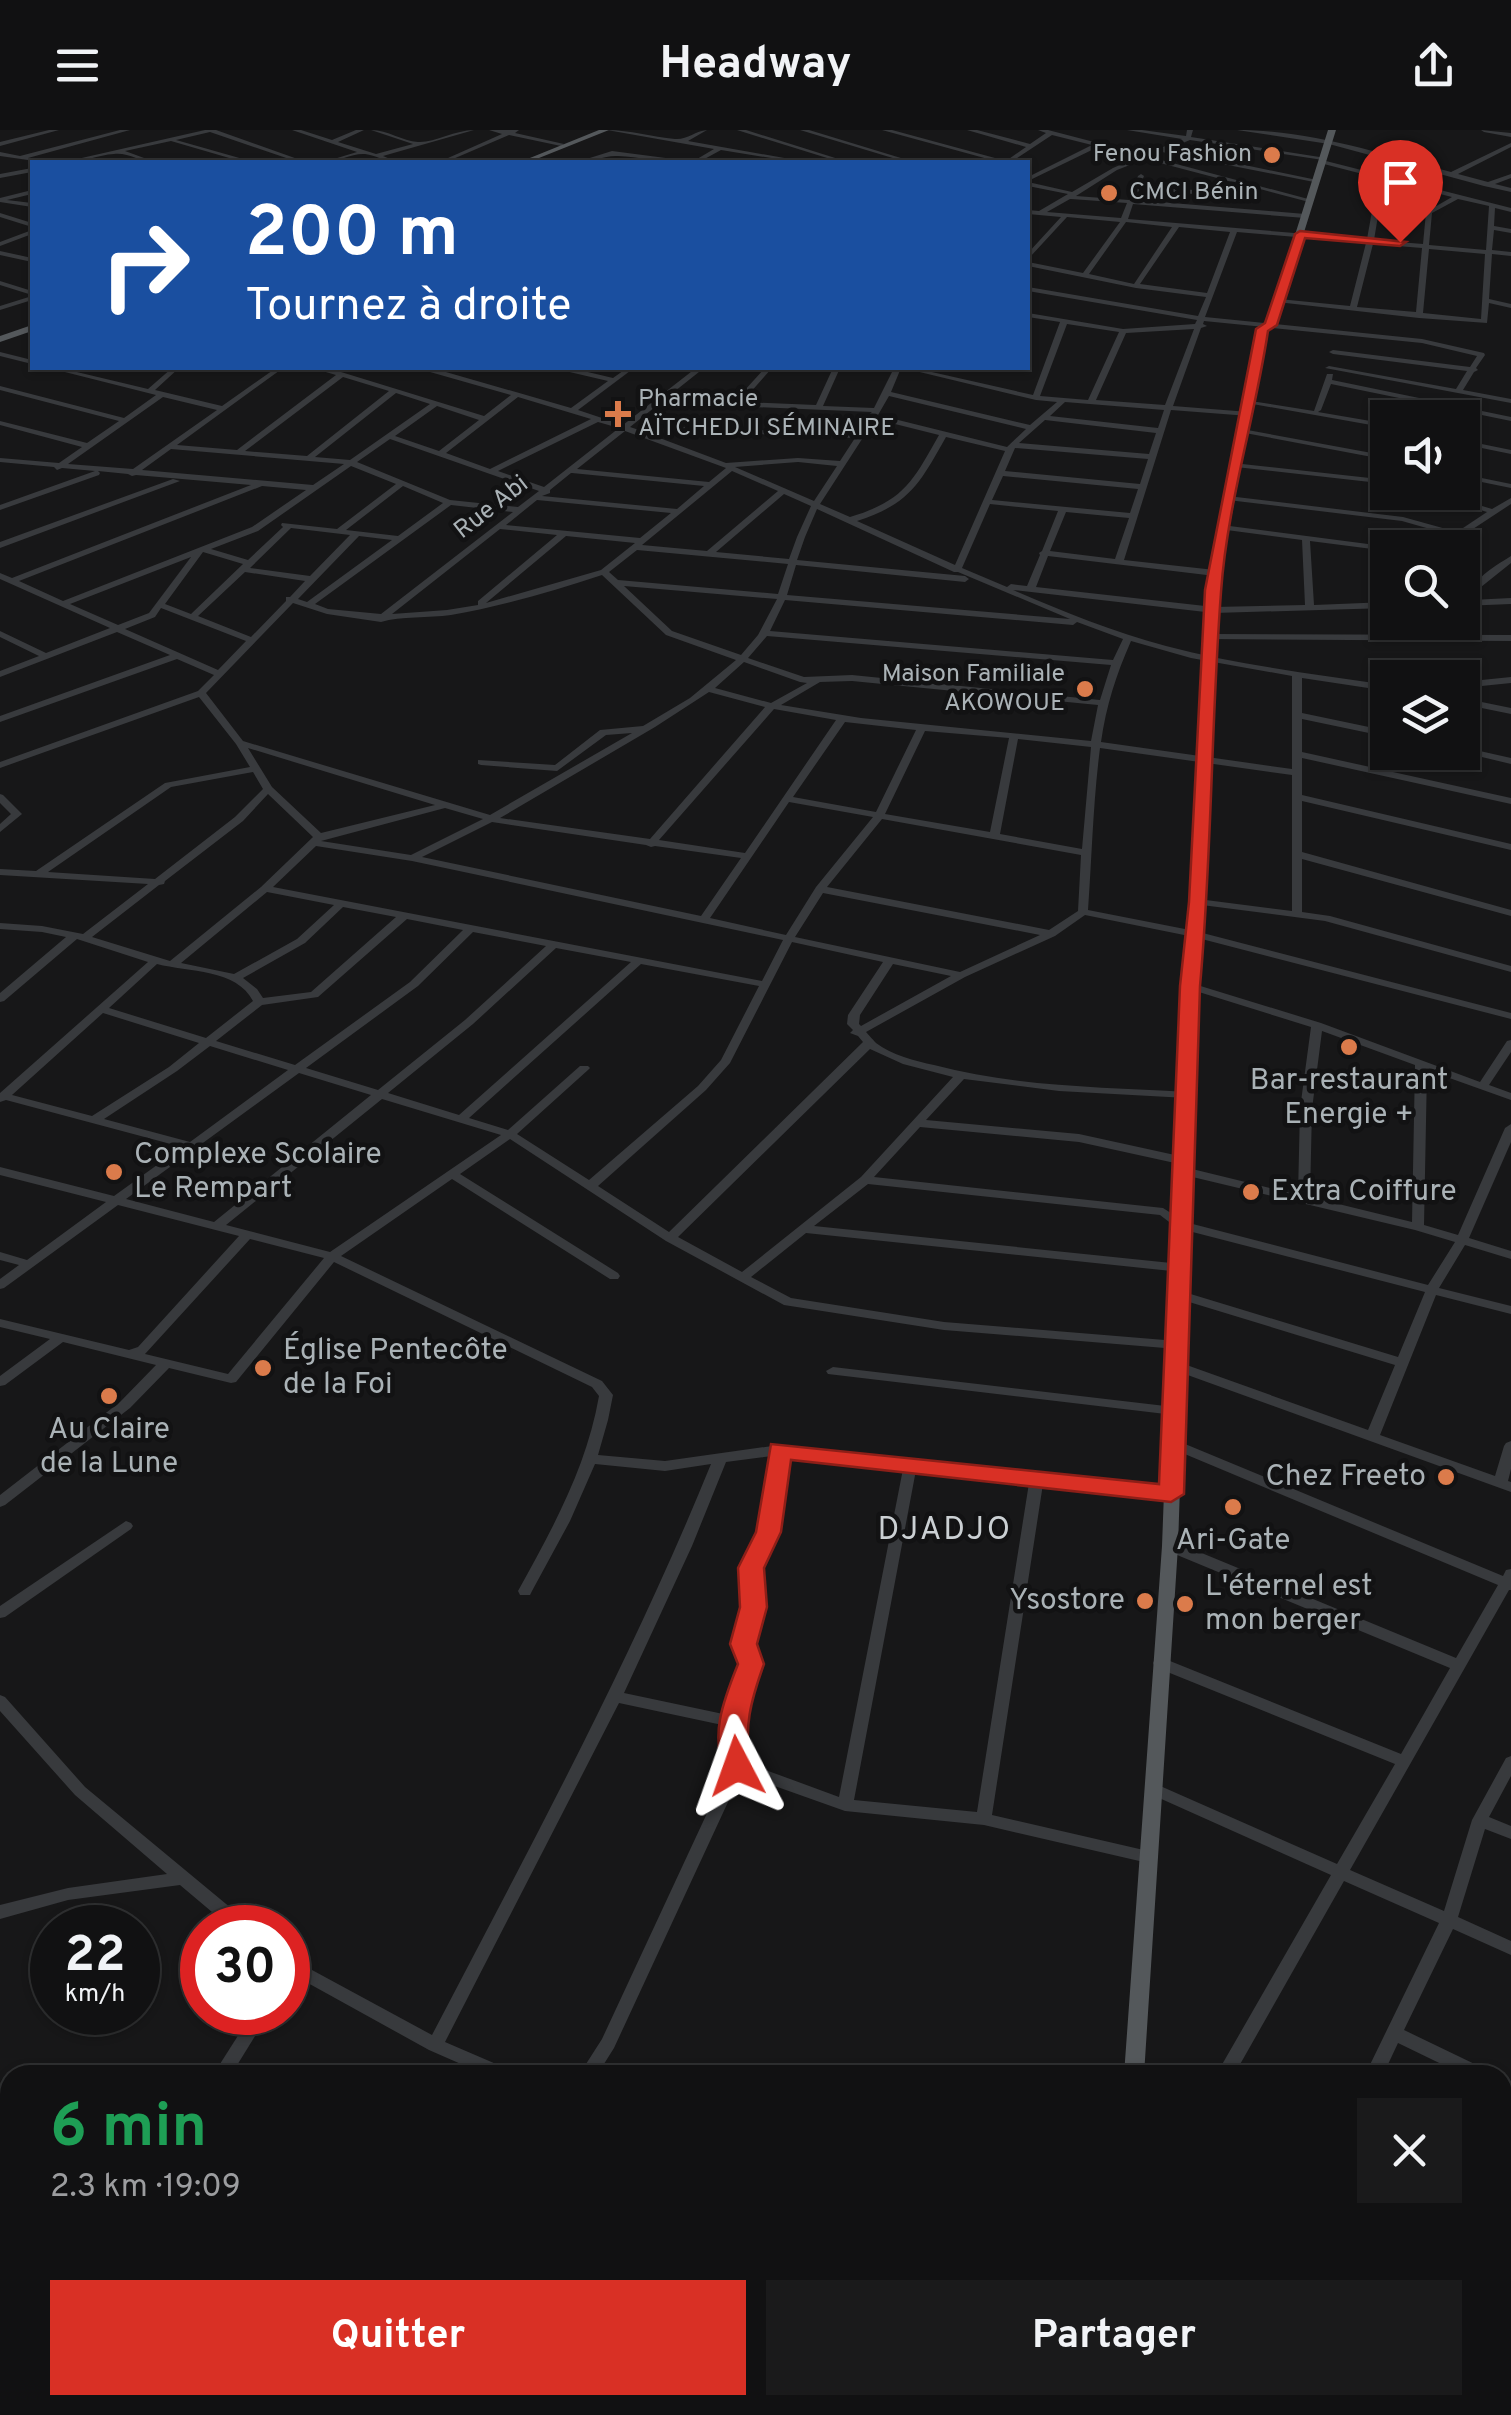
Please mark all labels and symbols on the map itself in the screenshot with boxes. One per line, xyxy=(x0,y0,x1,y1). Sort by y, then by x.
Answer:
place label: Fenou Fashion xyxy=(1093,139,1252,171)
pin xyxy=(1358,140,1443,243)
marker: Fenou Fashion xyxy=(1261,144,1283,166)
place label: CMCI Bénin xyxy=(1129,177,1259,209)
marker: CMCI Bénin xyxy=(1098,182,1120,204)
place label: Pharmacie AÏTCHEDJI SÉMINAIRE xyxy=(638,384,895,445)
marker: Pharmacie AÏTCHEDJI SÉMINAIRE xyxy=(607,403,629,425)
street label: Rue Abi xyxy=(448,469,536,547)
place label: Maison Familiale AKOWOUE xyxy=(882,659,1065,720)
marker: Maison Familiale AKOWOUE xyxy=(1074,678,1096,700)
marker: Bar-restaurant Energie + xyxy=(1338,1036,1360,1058)
place label: Bar-restaurant Energie + xyxy=(1250,1063,1448,1134)
place label: Complexe Scolaire Le Rempart xyxy=(134,1137,382,1208)
marker: Complexe Scolaire Le Rempart xyxy=(103,1161,125,1183)
place label: Extra Coiffure xyxy=(1271,1174,1457,1211)
marker: Extra Coiffure xyxy=(1240,1181,1262,1203)
place label: Église Pentecôte de la Foi xyxy=(283,1331,508,1404)
marker: Église Pentecôte de la Foi xyxy=(252,1357,274,1379)
marker: Au Claire de la Lune xyxy=(98,1385,120,1407)
place label: Au Claire de la Lune xyxy=(40,1412,178,1483)
place label: Chez Freeto xyxy=(1265,1459,1426,1496)
marker: Chez Freeto xyxy=(1435,1466,1457,1488)
marker: Ari-Gate xyxy=(1222,1496,1244,1518)
district label: DJADJO xyxy=(877,1511,1013,1551)
place label: Ari-Gate xyxy=(1176,1523,1290,1560)
place label: L'éternel est mon berger xyxy=(1205,1569,1373,1640)
place label: Ysostore xyxy=(1009,1583,1125,1620)
marker: Ysostore xyxy=(1134,1590,1156,1612)
marker: L'éternel est mon berger xyxy=(1174,1593,1196,1615)
position arrow xyxy=(685,1714,789,1818)
speed limit sign: 30 xyxy=(180,1905,310,2035)

